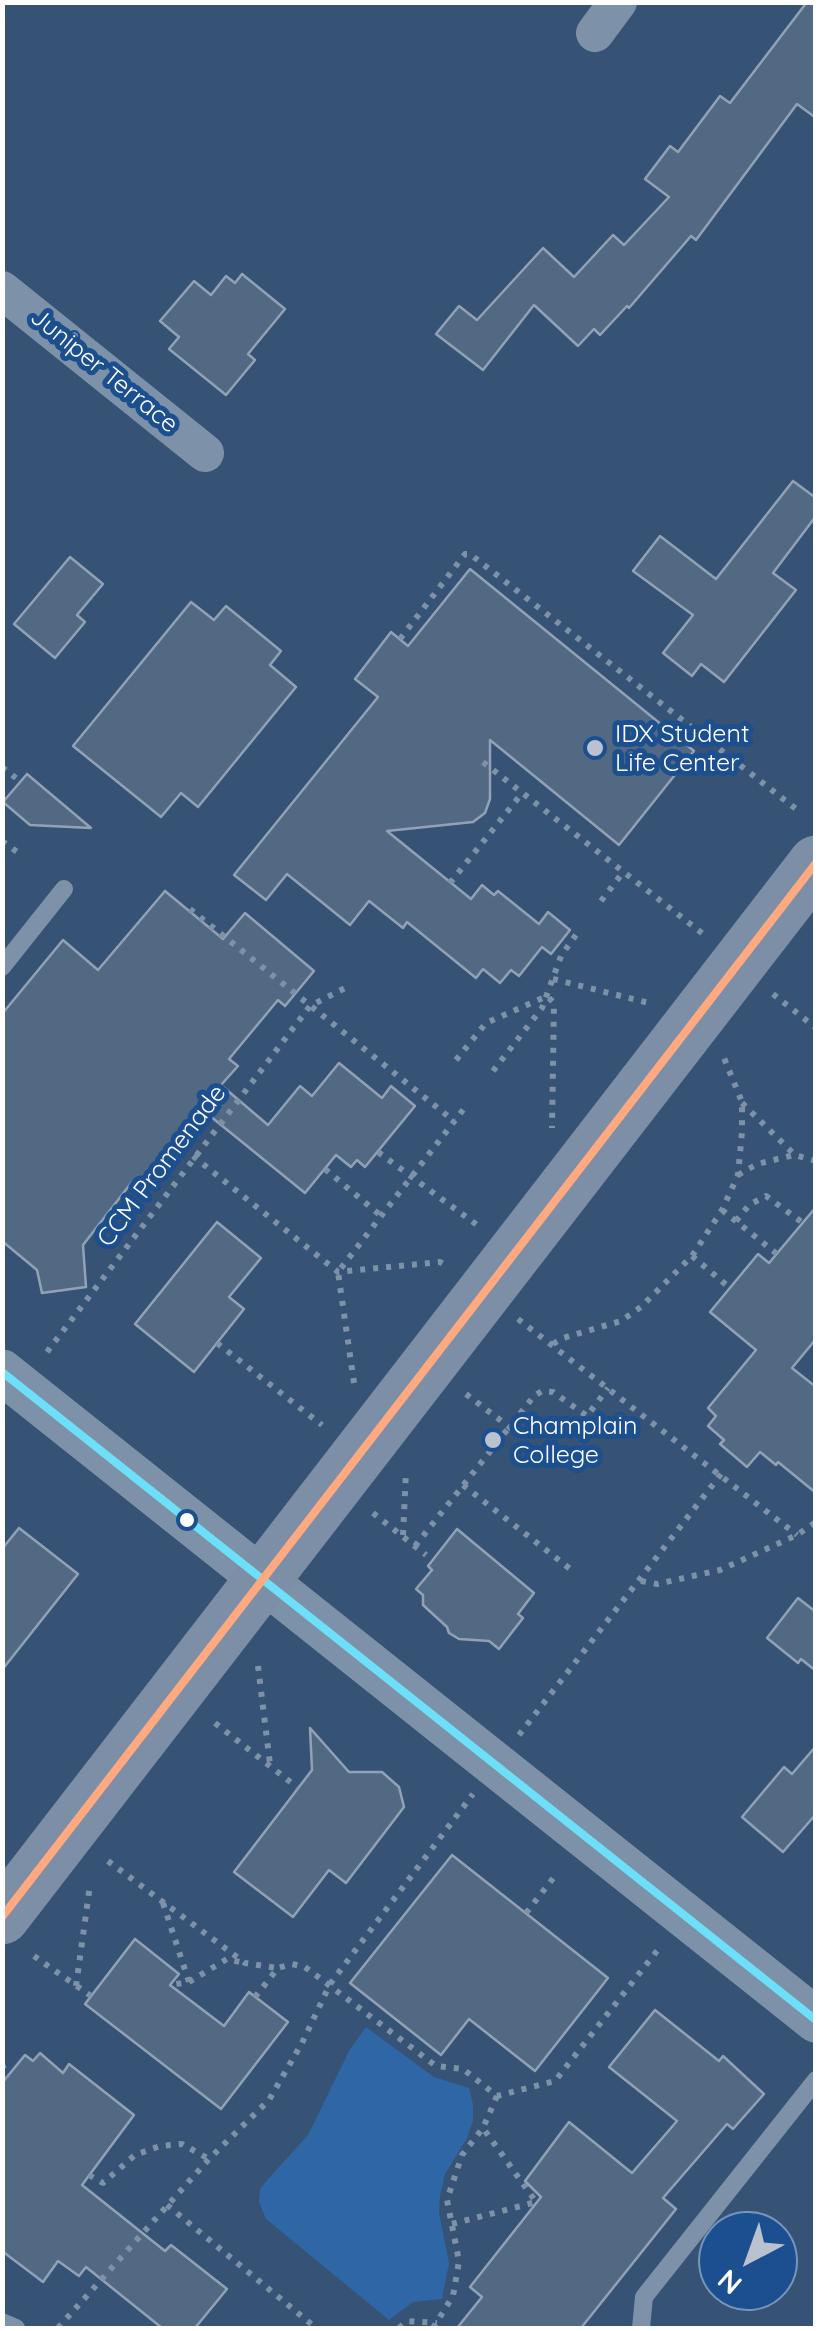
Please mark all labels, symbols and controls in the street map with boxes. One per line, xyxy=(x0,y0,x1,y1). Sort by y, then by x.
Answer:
street label: Juniper Terrace xyxy=(24,302,184,440)
place label: IDX Student Life Center xyxy=(615,719,749,778)
marker: IDX Student Life Center xyxy=(584,737,606,759)
street label: CCM Promenade xyxy=(91,1079,233,1253)
place label: Champlain College xyxy=(513,1411,637,1470)
marker: Champlain College xyxy=(482,1429,504,1451)
unlabelled marker xyxy=(177,1510,197,1530)
north arrow xyxy=(698,2211,798,2311)
text: N xyxy=(710,2263,749,2302)

